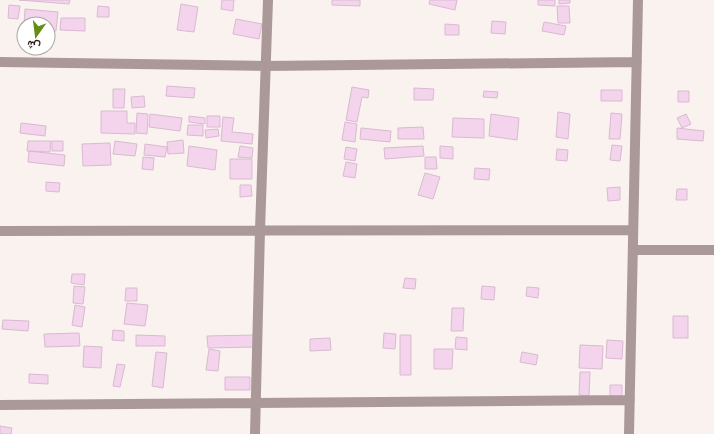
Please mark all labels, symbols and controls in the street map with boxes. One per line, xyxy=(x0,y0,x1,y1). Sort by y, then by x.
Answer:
north arrow xyxy=(16,16,56,56)
text: ش xyxy=(26,37,42,53)

